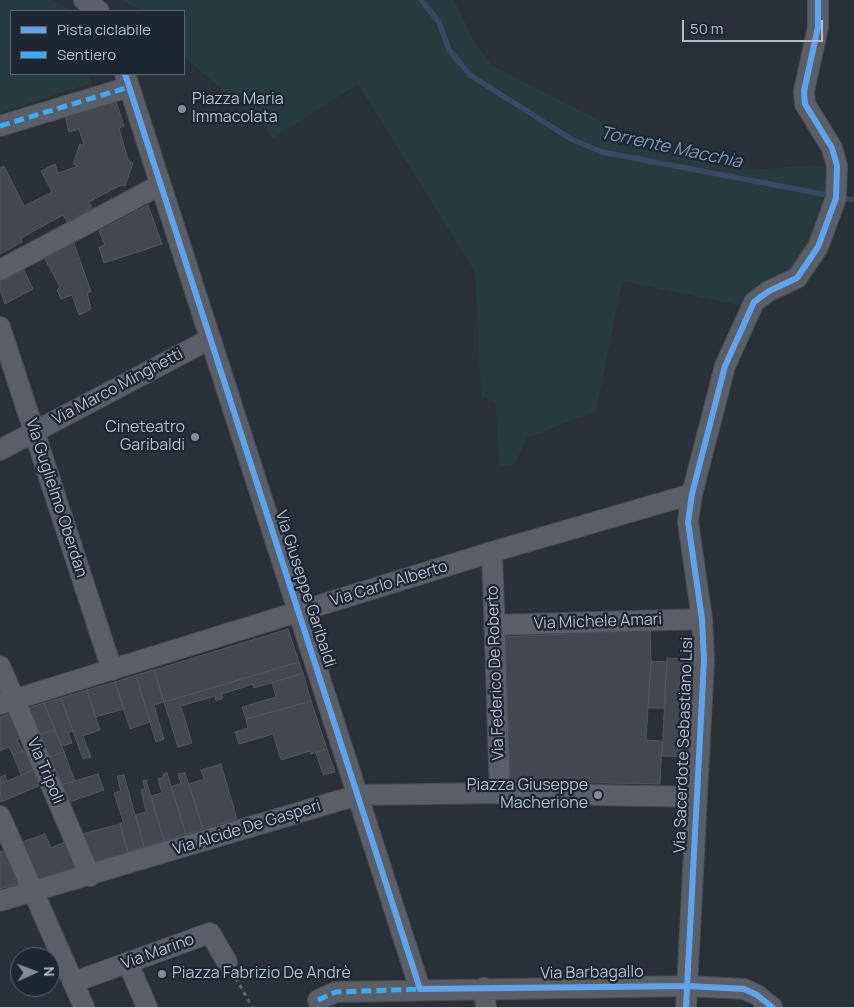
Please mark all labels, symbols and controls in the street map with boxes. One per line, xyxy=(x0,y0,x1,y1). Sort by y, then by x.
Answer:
legend xyxy=(10,10,185,75)
scale bar xyxy=(684,10,825,42)
text: 50 m xyxy=(690,18,724,39)
text: Pista ciclabile xyxy=(57,19,151,40)
text: Sentiero xyxy=(57,44,116,65)
place label: Piazza Maria Immacolata xyxy=(192,90,284,128)
marker: Piazza Maria Immacolata xyxy=(176,103,188,115)
water label: Torrente Macchia xyxy=(598,122,744,174)
street label: Via Marco Minghetti xyxy=(49,344,187,430)
street label: Via Guglielmo Oberdan xyxy=(21,416,91,580)
place label: Cineteatro Garibaldi xyxy=(105,418,185,456)
marker: Cineteatro Garibaldi xyxy=(189,431,201,443)
street label: Via Giuseppe Garibaldi xyxy=(271,508,339,670)
street label: Via Carlo Alberto xyxy=(328,557,450,611)
street label: Via Federico De Roberto xyxy=(483,585,509,761)
street label: Via Michele Amari xyxy=(533,610,663,634)
street label: Via Sacerdote Sebastiano Lisi xyxy=(671,637,697,853)
street label: Via Tripoli xyxy=(23,735,67,807)
place label: Piazza Giuseppe Macherione xyxy=(467,776,588,814)
marker: Piazza Giuseppe Macherione xyxy=(592,789,604,801)
street label: Via Alcide De Gasperi xyxy=(171,796,323,860)
street label: Via Marino xyxy=(119,930,197,974)
north arrow xyxy=(10,947,60,997)
street label: Via Barbagallo xyxy=(540,963,644,983)
place label: Piazza Fabrizio De Andrè xyxy=(172,964,351,984)
text: N xyxy=(40,966,59,977)
marker: Piazza Fabrizio De Andrè xyxy=(156,968,168,980)

